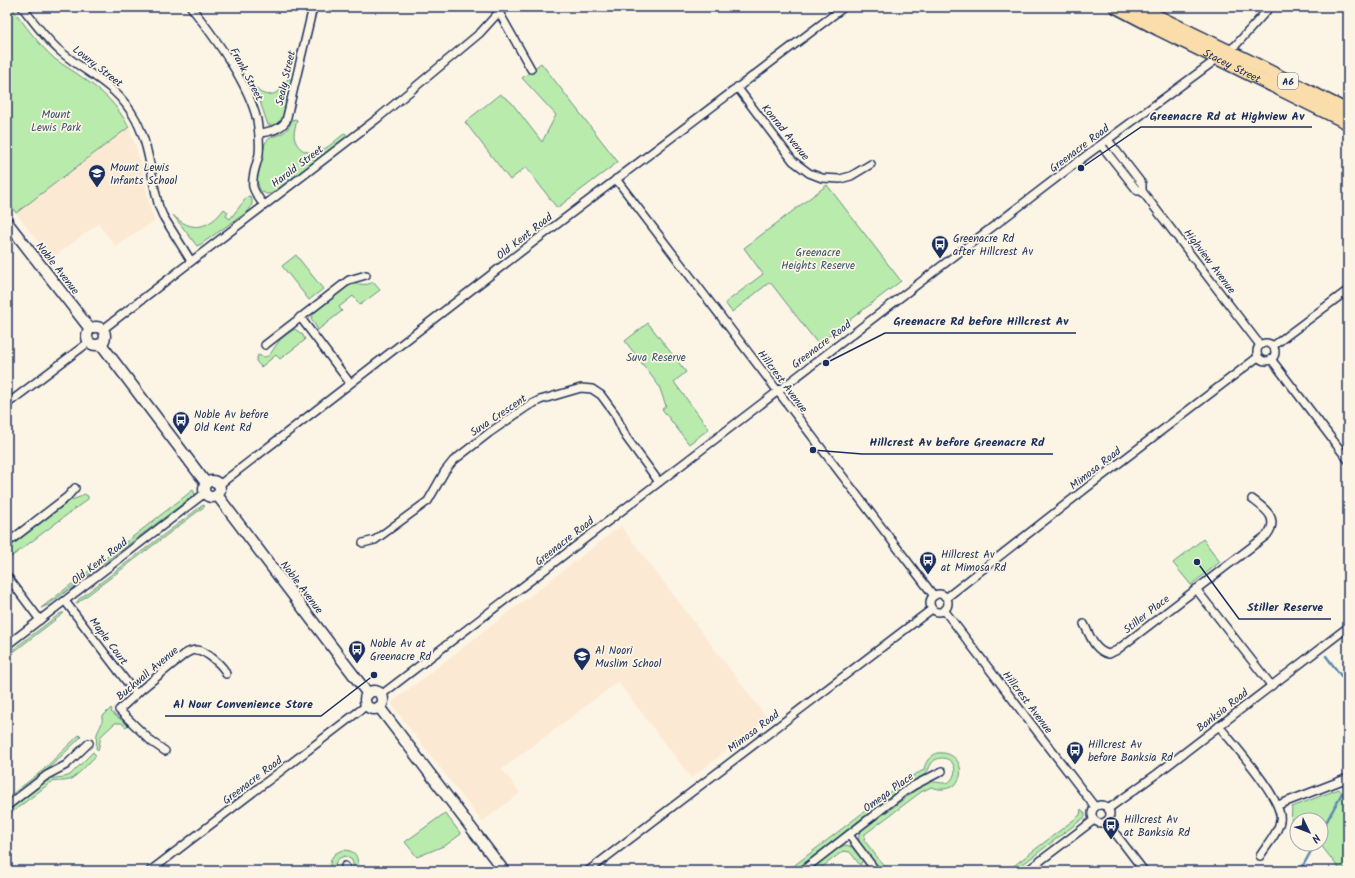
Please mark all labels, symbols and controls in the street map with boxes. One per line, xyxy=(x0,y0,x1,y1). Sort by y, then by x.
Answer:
street label: Lowry Street xyxy=(68,41,127,93)
street label: Frank Street xyxy=(225,45,268,105)
street label: Stacey Street xyxy=(1200,45,1264,89)
street label: Sealy Street xyxy=(271,48,301,108)
road number: A6 xyxy=(1278,73,1298,89)
street label: Konrad Avenue xyxy=(757,100,814,165)
callout: Greenacre Rd at Highview Av xyxy=(1141,103,1312,127)
park label: Mount Lewis Park xyxy=(31,106,82,137)
text: Greenacre Rd at Highview Av xyxy=(1150,107,1305,126)
street label: Greenacre Road xyxy=(1046,120,1114,177)
street label: Harold Street xyxy=(268,141,328,193)
place label: Mount Lewis Infants School xyxy=(110,159,177,190)
school or university icon: Mount Lewis Infants School xyxy=(87,163,107,188)
street label: Old Kent Road xyxy=(493,209,557,265)
street label: Highview Avenue xyxy=(1179,225,1240,298)
place label: Greenacre Rd after Hillcrest Av xyxy=(953,230,1033,261)
bus stop icon: Greenacre Rd after Hillcrest Av xyxy=(930,234,950,259)
street label: Noble Avenue xyxy=(31,238,84,299)
park label: Greenacre Heights Reserve xyxy=(781,244,855,275)
callout: Greenacre Rd before Hillcrest Av xyxy=(885,309,1076,333)
text: Greenacre Rd before Hillcrest Av xyxy=(894,312,1069,331)
street label: Greenacre Road xyxy=(788,316,856,373)
street label: Hillcrest Avenue xyxy=(753,346,812,417)
park label: Suva Reserve xyxy=(626,349,686,367)
street label: Suva Crescent xyxy=(467,390,531,442)
place label: Noble Av before Old Kent Rd xyxy=(194,406,268,437)
bus stop icon: Noble Av before Old Kent Rd xyxy=(171,410,191,435)
callout: Hillcrest Av before Greenacre Rd xyxy=(862,430,1053,454)
text: Hillcrest Av before Greenacre Rd xyxy=(870,433,1045,452)
street label: Mimosa Road xyxy=(1066,443,1126,495)
street label: Greenacre Road xyxy=(531,512,599,571)
street label: Old Kent Road xyxy=(68,534,132,590)
place label: Hillcrest Av at Mimosa Rd xyxy=(941,546,1007,577)
bus stop icon: Hillcrest Av at Mimosa Rd xyxy=(918,550,938,575)
street label: Noble Avenue xyxy=(275,557,327,618)
street label: Stiller Place xyxy=(1119,591,1174,639)
callout: Stiller Reserve xyxy=(1239,595,1331,619)
text: Stiller Reserve xyxy=(1247,598,1323,617)
street label: Maple Court xyxy=(84,614,133,670)
place label: Noble Av at Greenacre Rd xyxy=(370,635,432,666)
bus stop icon: Noble Av at Greenacre Rd xyxy=(347,639,367,664)
street label: Buckwall Avenue xyxy=(112,642,183,705)
place label: Al Noori Muslim School xyxy=(595,642,662,673)
school or university icon: Al Noori Muslim School xyxy=(572,646,592,671)
street label: Hillcrest Avenue xyxy=(998,667,1057,738)
street label: Banksia Road xyxy=(1193,684,1253,737)
callout: Al Nour Convenience Store xyxy=(165,692,321,716)
text: Al Nour Convenience Store xyxy=(173,695,313,714)
street label: Mimosa Road xyxy=(724,706,784,757)
place label: Hillcrest Av before Banksia Rd xyxy=(1088,736,1173,767)
bus stop icon: Hillcrest Av before Banksia Rd xyxy=(1065,740,1085,765)
street label: Greenacre Road xyxy=(219,752,287,809)
street label: Omega Place xyxy=(859,768,918,817)
place label: Hillcrest Av at Banksia Rd xyxy=(1124,811,1190,842)
north arrow xyxy=(1289,812,1329,852)
bus stop icon: Hillcrest Av at Banksia Rd xyxy=(1101,815,1121,840)
text: N xyxy=(1307,829,1325,847)

